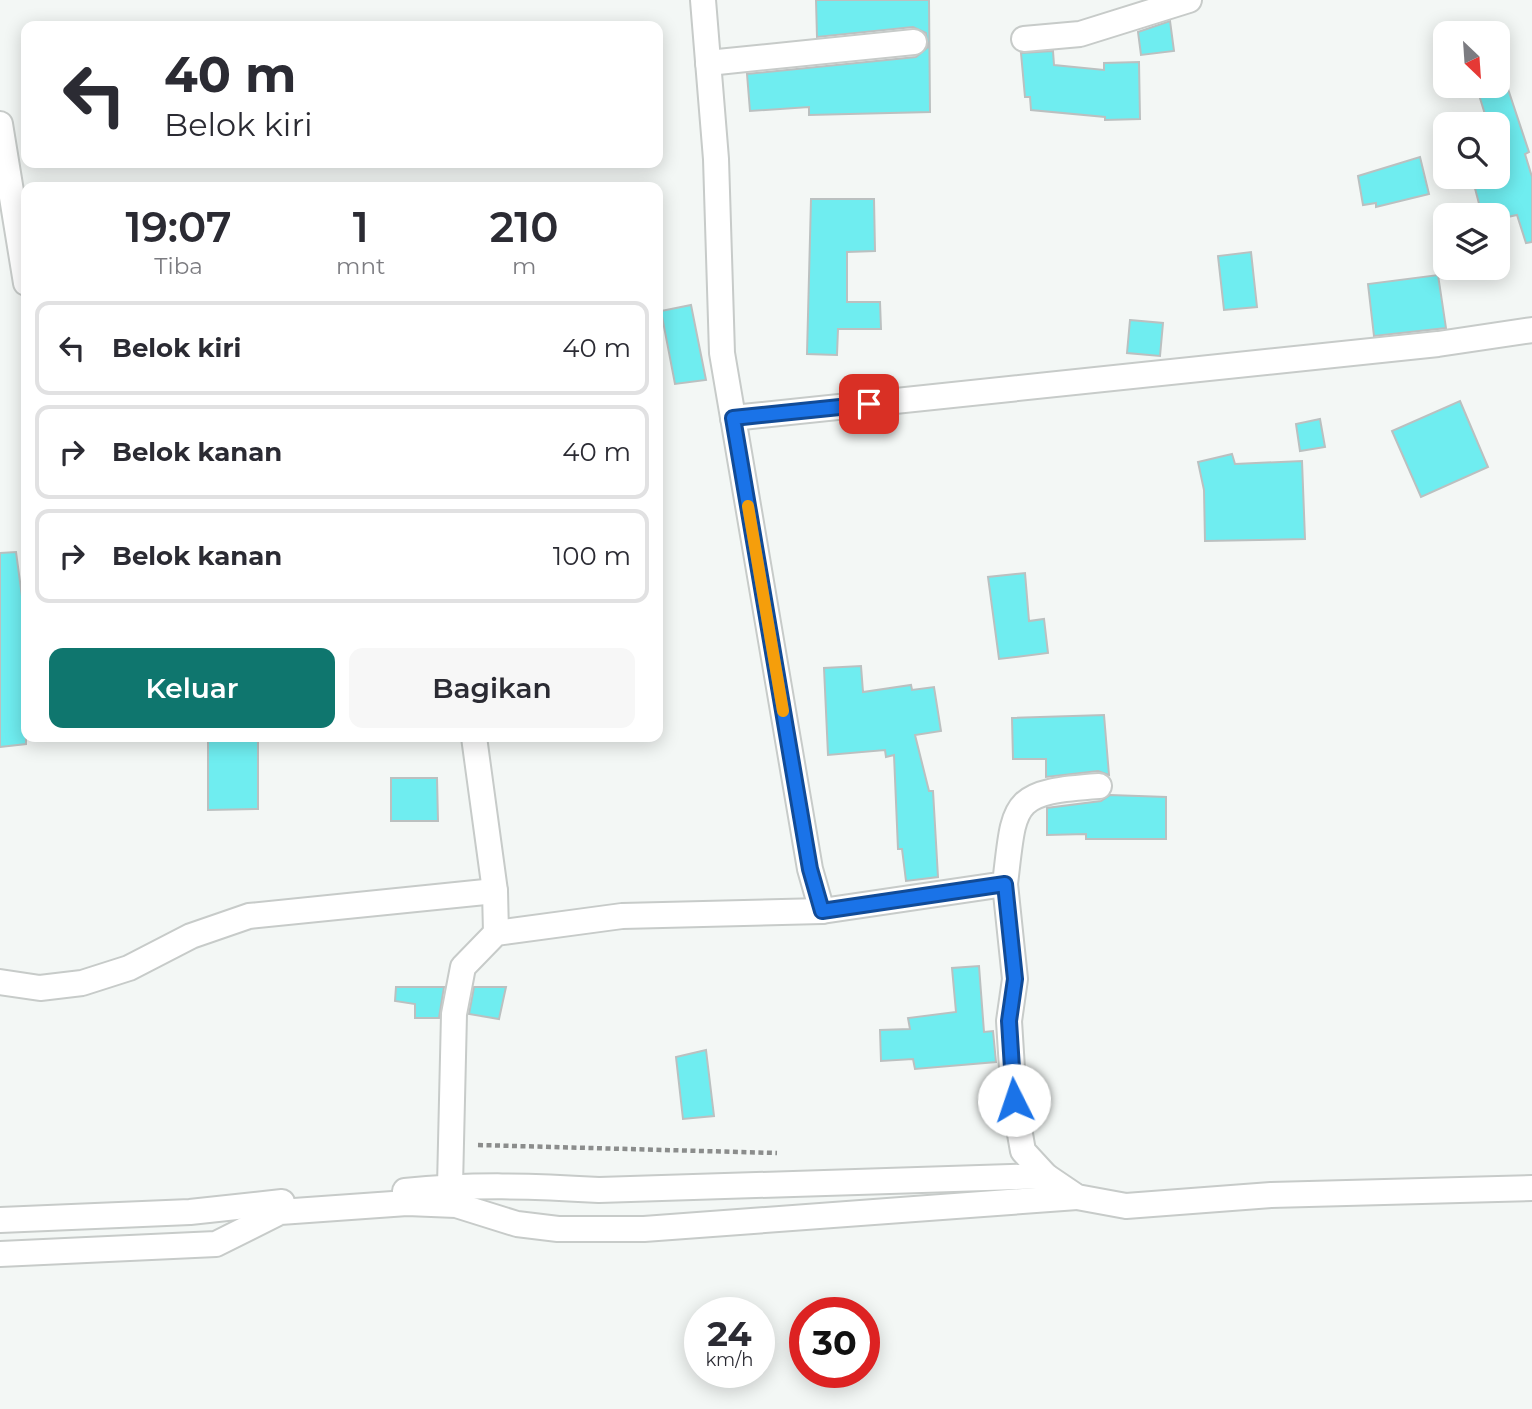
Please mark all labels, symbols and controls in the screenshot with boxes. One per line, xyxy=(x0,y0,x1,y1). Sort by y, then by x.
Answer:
north arrow xyxy=(1433,21,1510,98)
map controls xyxy=(1433,21,1510,280)
text: 40 m xyxy=(164,45,296,104)
icon: left xyxy=(49,49,140,140)
text: Belok kiri xyxy=(164,105,313,144)
button: search xyxy=(1433,112,1510,189)
text: 19:07 xyxy=(125,201,232,253)
text: 1 xyxy=(353,201,369,253)
text: 210 xyxy=(490,201,559,253)
button: layers xyxy=(1433,203,1510,280)
text: Tiba xyxy=(154,252,203,280)
text: mnt xyxy=(336,252,385,280)
text: m xyxy=(512,252,536,280)
icon: left xyxy=(53,329,91,367)
text: Belok kiri xyxy=(112,332,241,364)
text: 40 m xyxy=(562,332,631,364)
pin xyxy=(839,374,899,434)
icon: arrive xyxy=(850,385,888,423)
icon: right xyxy=(53,433,91,471)
text: Belok kanan xyxy=(112,436,282,468)
text: 40 m xyxy=(562,436,631,468)
icon: right xyxy=(53,537,91,575)
text: Belok kanan xyxy=(112,540,282,572)
text: 100 m xyxy=(553,540,631,572)
button: Keluar xyxy=(49,648,335,728)
button: Bagikan xyxy=(349,648,635,728)
position arrow xyxy=(977,1063,1051,1137)
speed limit sign: 30 xyxy=(789,1297,880,1388)
text: 24 xyxy=(707,1312,752,1355)
text: km/h xyxy=(705,1349,754,1371)

